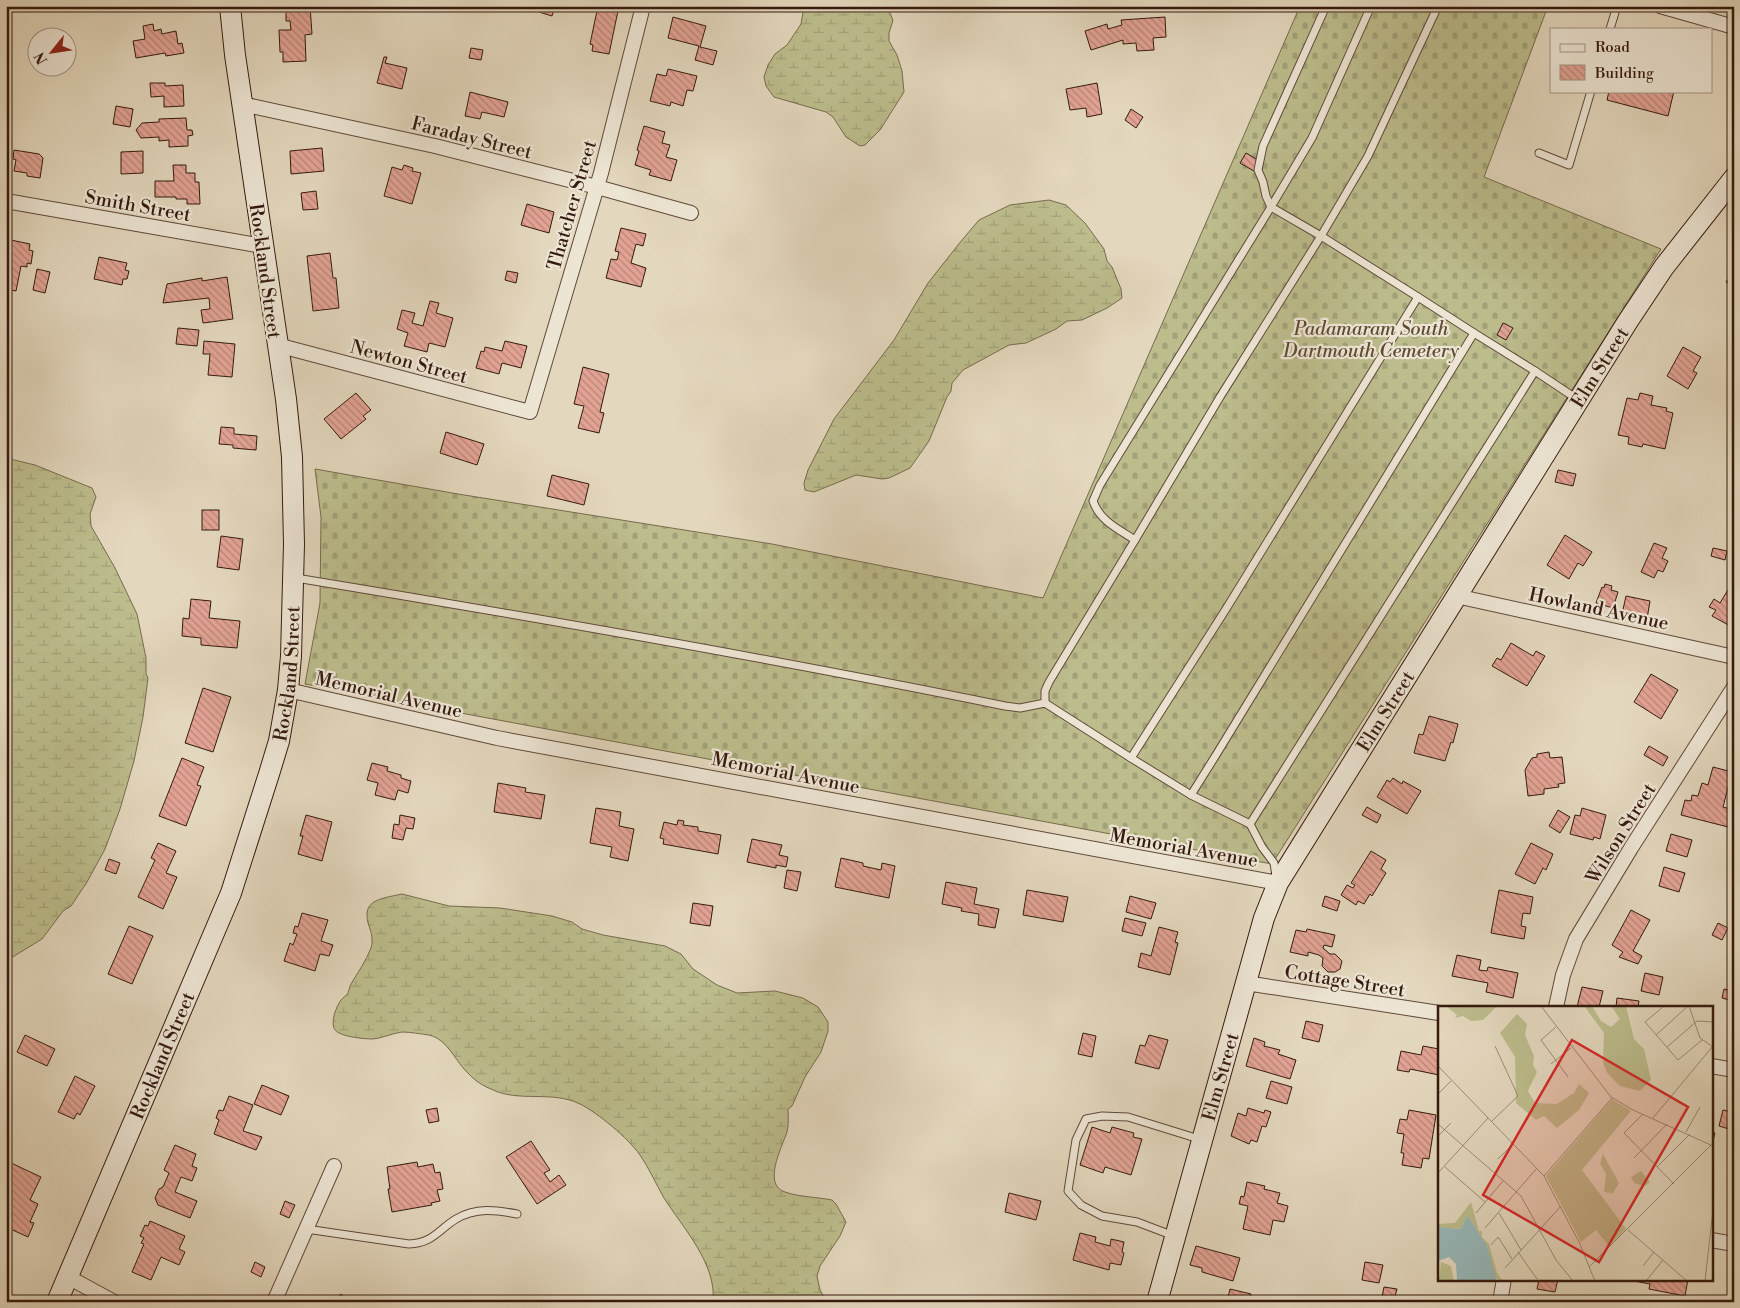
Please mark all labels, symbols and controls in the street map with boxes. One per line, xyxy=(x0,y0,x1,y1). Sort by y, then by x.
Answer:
north arrow xyxy=(28,28,78,78)
legend xyxy=(1550,28,1712,92)
text: Road xyxy=(1595,38,1630,57)
text: N xyxy=(31,49,52,67)
text: Building xyxy=(1594,64,1654,83)
street label: Faraday Street xyxy=(409,111,535,165)
street label: Thatcher Street xyxy=(542,137,602,273)
street label: Smith Street xyxy=(83,185,193,227)
street label: Rockland Street xyxy=(244,202,286,340)
park label: Padamaram South Dartmouth Cemetery xyxy=(1282,317,1460,363)
street label: Elm Street xyxy=(1566,323,1634,413)
street label: Newton Street xyxy=(347,335,470,389)
street label: Howland Avenue xyxy=(1527,582,1671,636)
street label: Rockland Street xyxy=(268,605,305,743)
street label: Memorial Avenue xyxy=(313,666,465,724)
street label: Elm Street xyxy=(1352,666,1420,756)
street label: Memorial Avenue xyxy=(710,747,862,799)
street label: Wilson Street xyxy=(1580,778,1661,889)
street label: Memorial Avenue xyxy=(1108,823,1260,873)
street label: Cottage Street xyxy=(1283,960,1407,1002)
street label: Rockland Street xyxy=(125,988,201,1123)
inset map xyxy=(1438,1006,1712,1280)
street label: Elm Street xyxy=(1197,1030,1245,1124)

